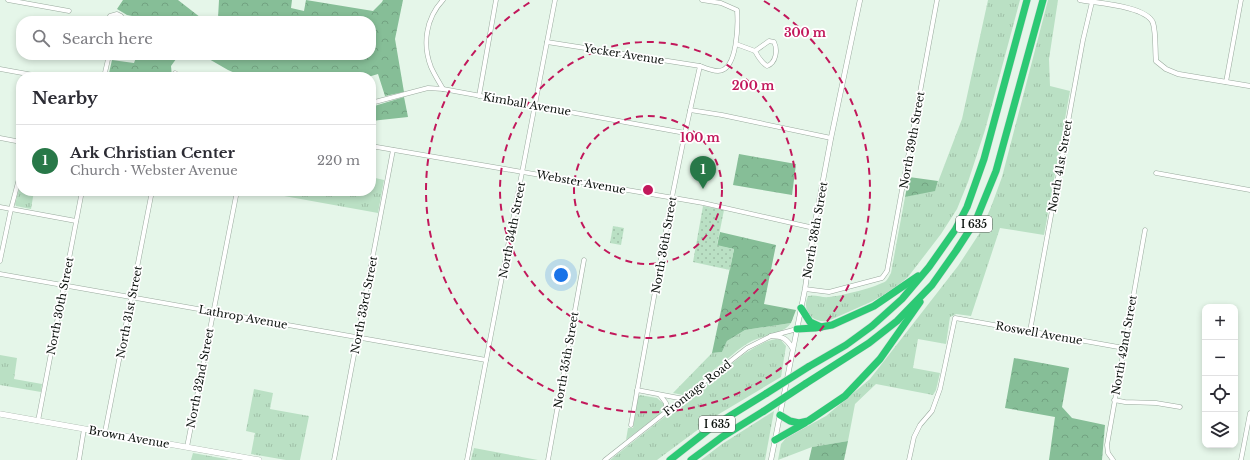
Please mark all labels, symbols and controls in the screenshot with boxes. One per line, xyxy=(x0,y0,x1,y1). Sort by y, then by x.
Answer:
search box xyxy=(16,16,376,60)
text: 300 m xyxy=(784,25,827,40)
icon: search xyxy=(30,27,52,49)
text: Search here xyxy=(62,29,153,48)
street label: Yecker Avenue xyxy=(582,41,665,67)
text: 200 m xyxy=(732,78,775,93)
text: Nearby xyxy=(32,88,98,109)
street label: Kimball Avenue xyxy=(482,89,572,119)
street label: North 39th Street xyxy=(897,89,928,190)
street label: North 41st Street xyxy=(1045,118,1075,213)
text: 100 m xyxy=(680,130,721,145)
text: Ark Christian Center xyxy=(70,143,235,162)
text: 1 xyxy=(42,152,48,169)
text: 220 m xyxy=(317,152,360,169)
pin: 1 xyxy=(690,156,716,189)
text: Church · Webster Avenue xyxy=(70,162,238,179)
street label: Webster Avenue xyxy=(534,167,627,197)
street label: North 34th Street xyxy=(496,180,528,279)
street label: North 38th Street xyxy=(800,180,831,280)
centre of rings xyxy=(641,183,655,197)
street label: North 36th Street xyxy=(649,194,680,295)
road number: I 635 xyxy=(956,216,992,232)
street label: North 33rd Street xyxy=(348,254,381,355)
street label: North 30th Street xyxy=(44,255,77,356)
street label: North 31st Street xyxy=(113,264,145,359)
your location xyxy=(551,265,571,285)
street label: North 42nd Street xyxy=(1108,293,1140,396)
street label: Lathrop Avenue xyxy=(197,302,289,332)
map controls xyxy=(1202,304,1238,448)
button: + xyxy=(1202,304,1238,340)
street label: North 35th Street xyxy=(551,310,582,409)
street label: Roswell Avenue xyxy=(994,318,1084,348)
street label: North 32nd Street xyxy=(183,326,217,429)
button: − xyxy=(1202,340,1238,376)
street label: Frontage Road xyxy=(660,357,734,419)
button: locate xyxy=(1202,376,1238,412)
button: layers xyxy=(1202,412,1238,448)
road number: I 635 xyxy=(699,416,735,432)
street label: Brown Avenue xyxy=(87,423,171,451)

